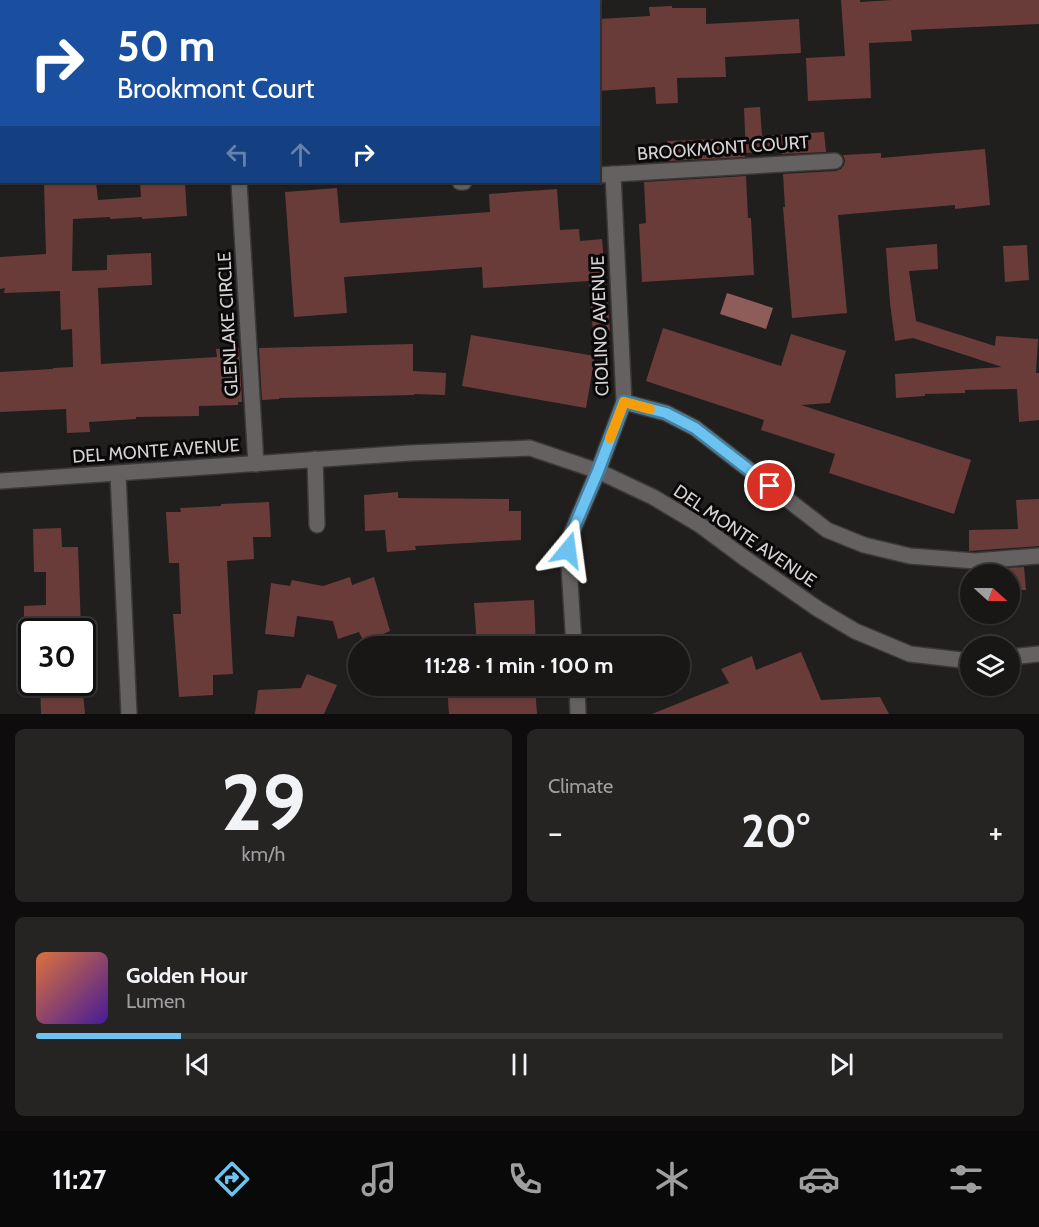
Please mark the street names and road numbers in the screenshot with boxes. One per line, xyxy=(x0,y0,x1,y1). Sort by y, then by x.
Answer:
street label: BROOKMONT COURT xyxy=(636,131,810,165)
street label: GLENLAKE CIRCLE xyxy=(213,251,243,397)
street label: CIOLINO AVENUE xyxy=(587,255,613,397)
street label: DEL MONTE AVENUE xyxy=(72,434,240,468)
street label: DEL MONTE AVENUE xyxy=(669,480,821,592)

